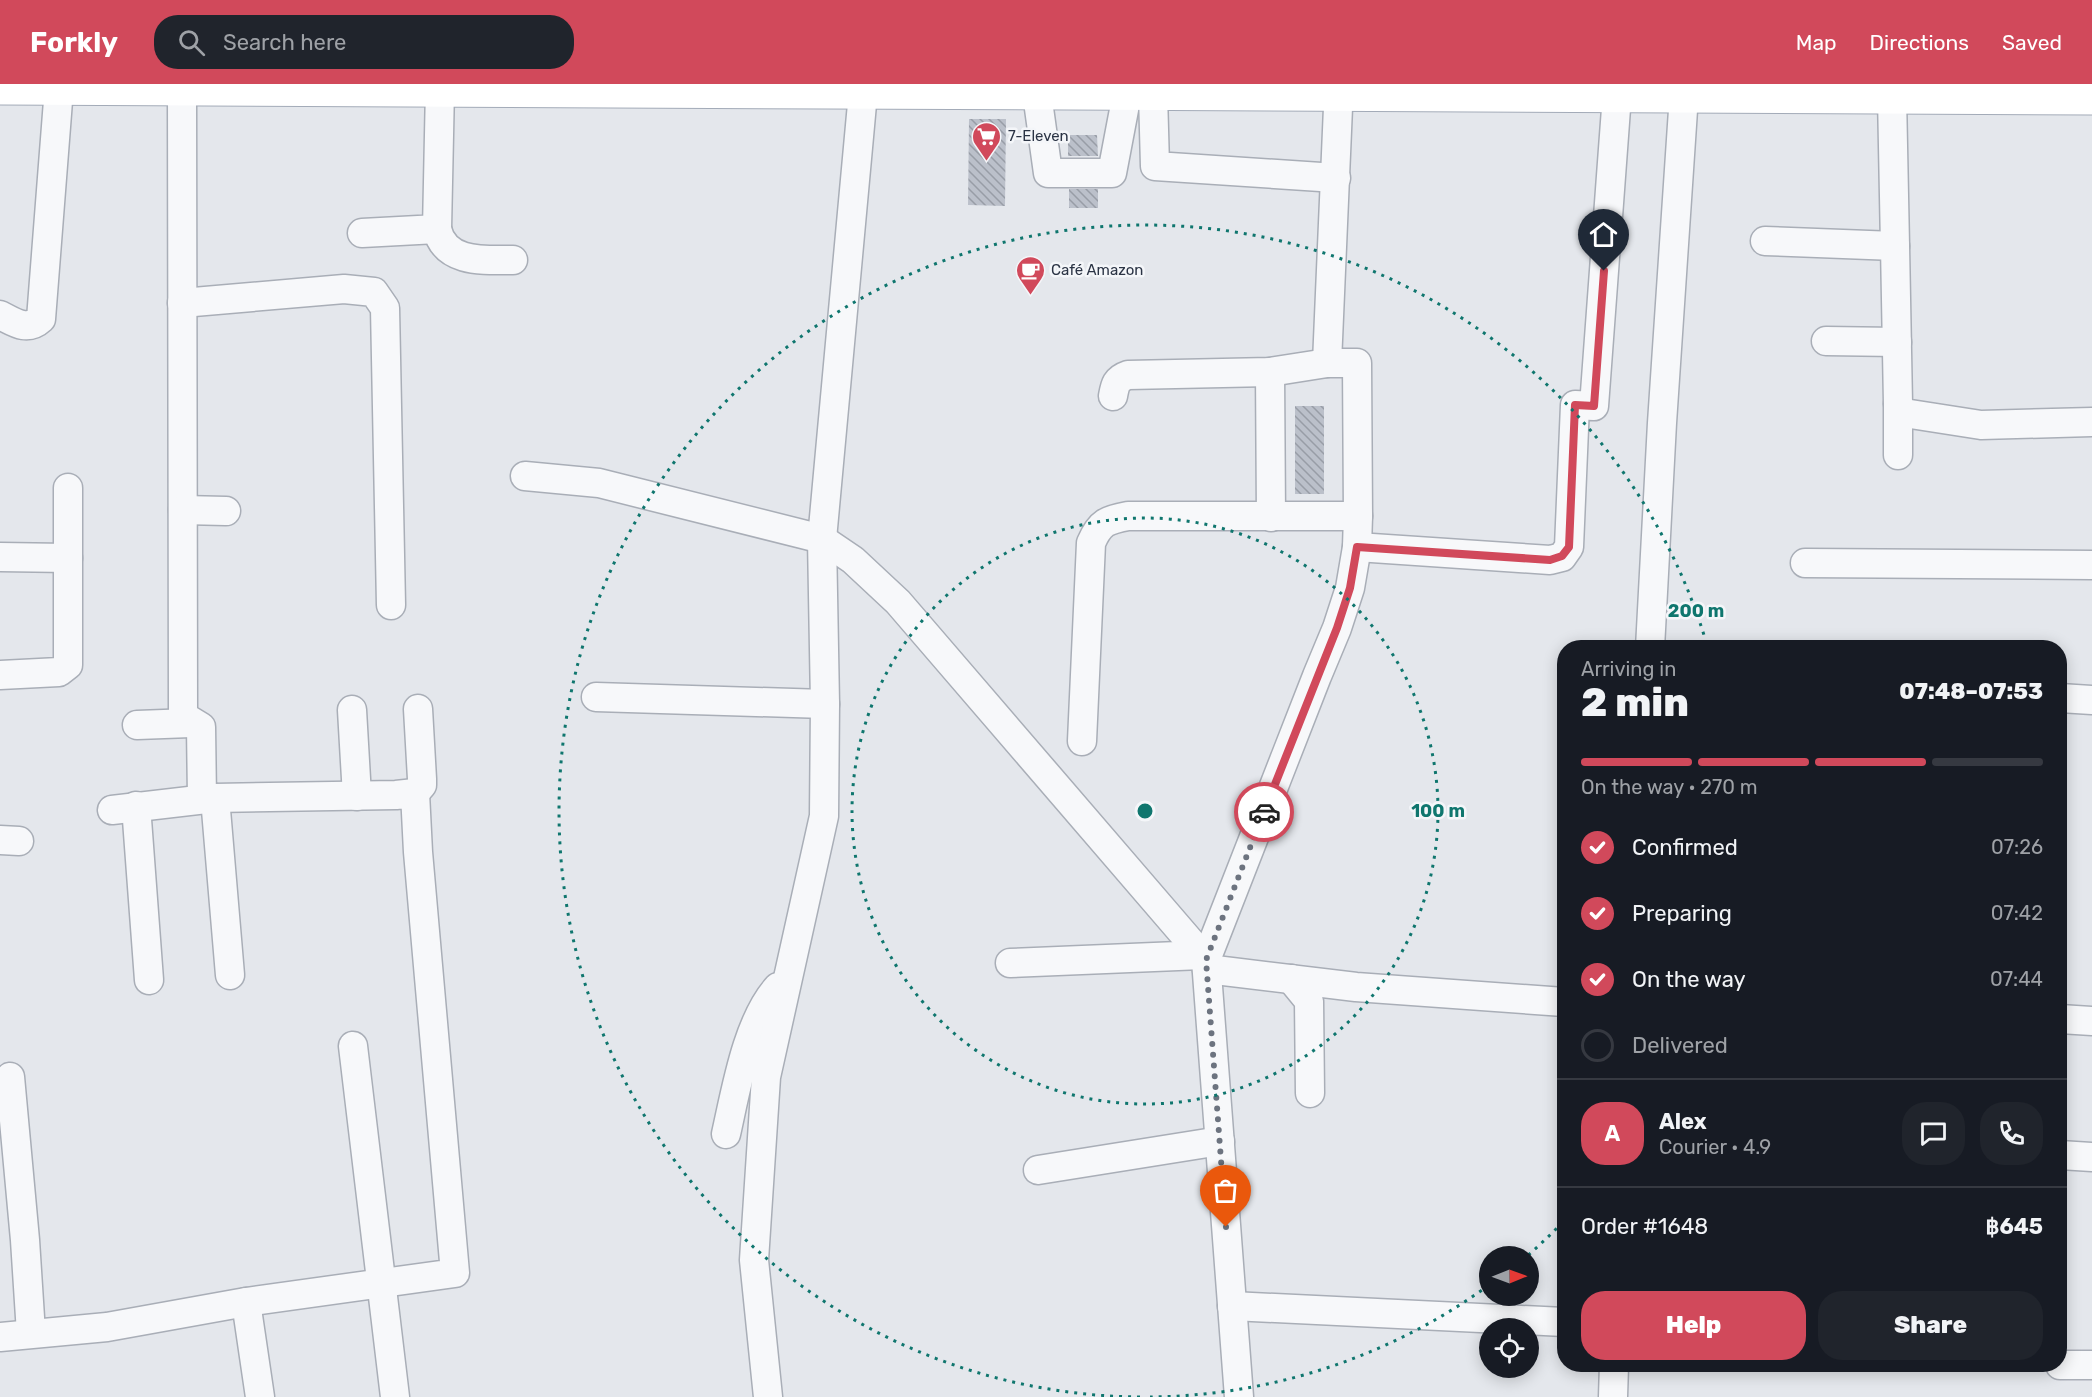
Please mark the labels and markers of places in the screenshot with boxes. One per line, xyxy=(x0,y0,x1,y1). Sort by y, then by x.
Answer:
supermarket icon: 7-Eleven xyxy=(971,120,1003,162)
place label: 7-Eleven xyxy=(1008,127,1069,145)
pin xyxy=(1578,209,1629,271)
cafe icon: Café Amazon xyxy=(1014,254,1046,296)
place label: Café Amazon xyxy=(1051,261,1143,279)
centre of rings xyxy=(1135,801,1155,821)
pin xyxy=(1200,1165,1251,1227)

